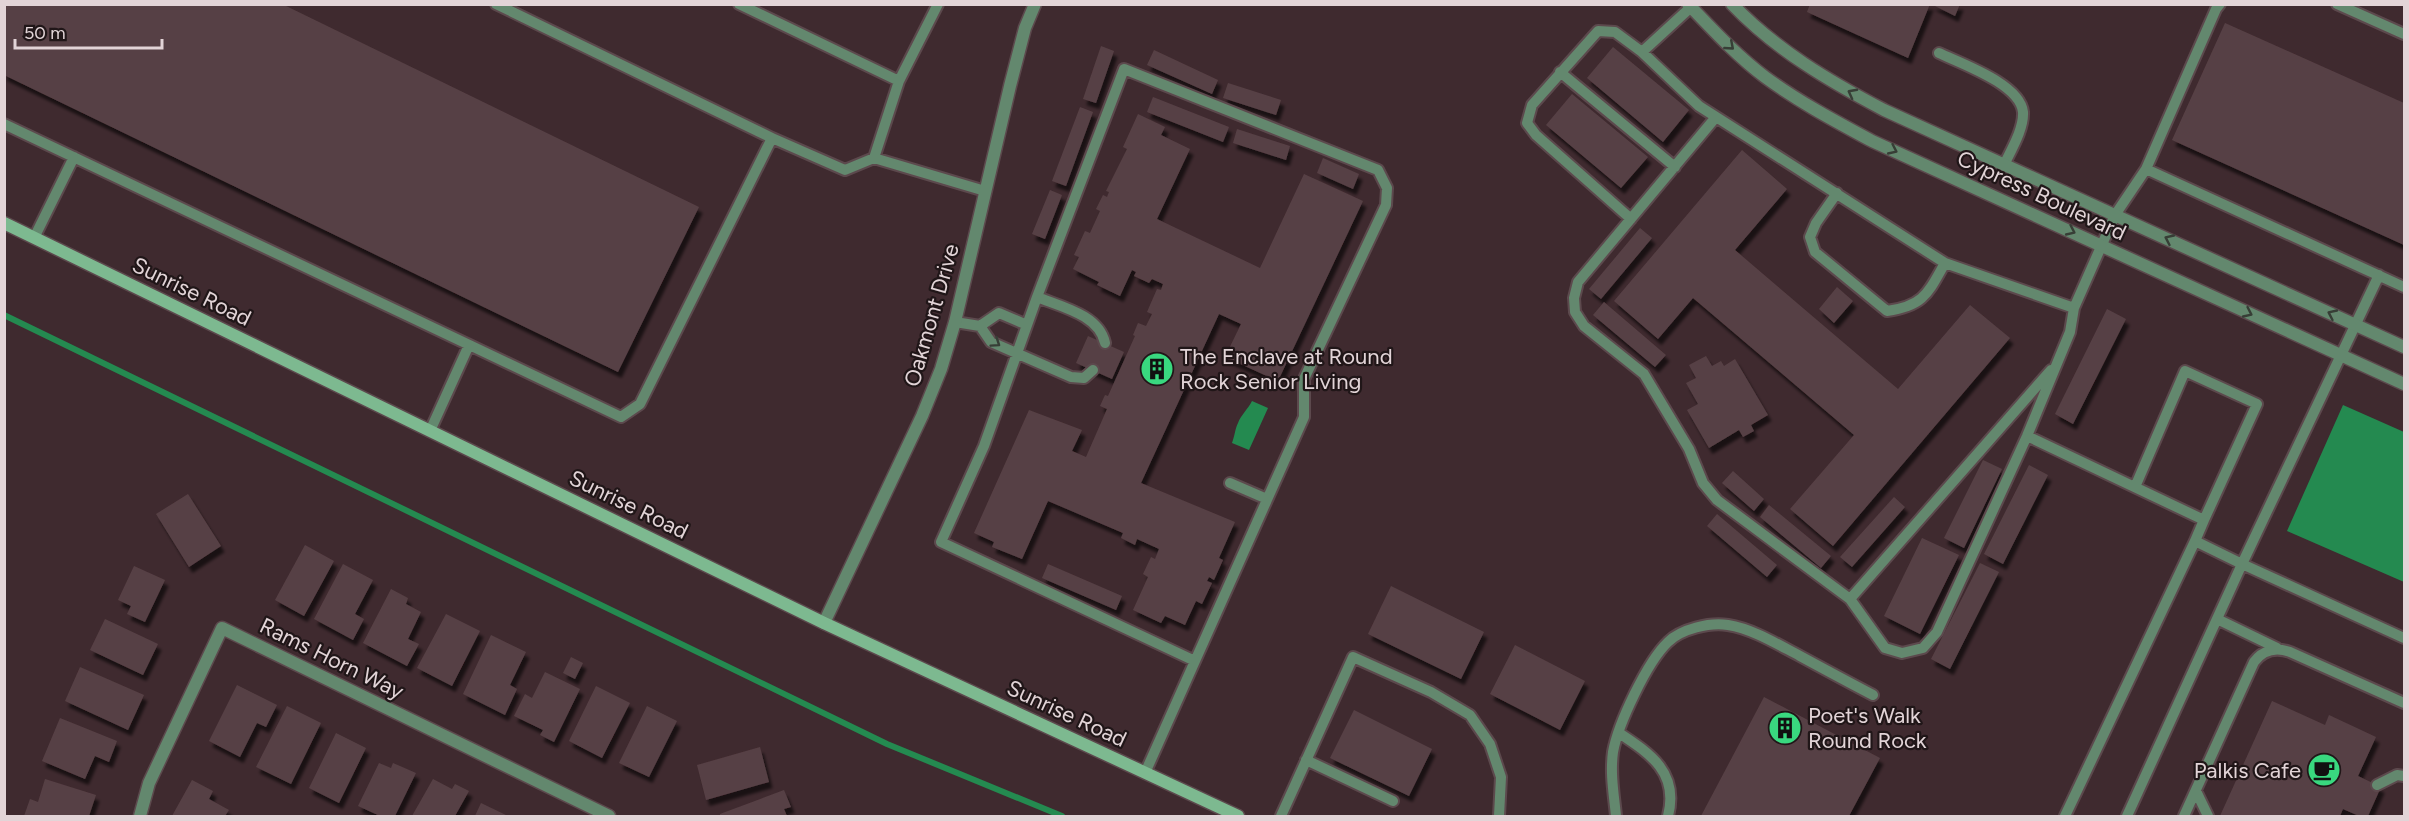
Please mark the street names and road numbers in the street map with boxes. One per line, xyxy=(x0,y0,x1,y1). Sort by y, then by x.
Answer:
street label: Cypress Boulevard xyxy=(1953,144,2131,246)
street label: Oakmont Drive xyxy=(898,241,965,390)
street label: Sunrise Road xyxy=(128,251,256,332)
street label: Sunrise Road xyxy=(565,464,693,545)
street label: Rams Horn Way xyxy=(255,612,408,705)
street label: Sunrise Road xyxy=(1003,674,1131,753)

